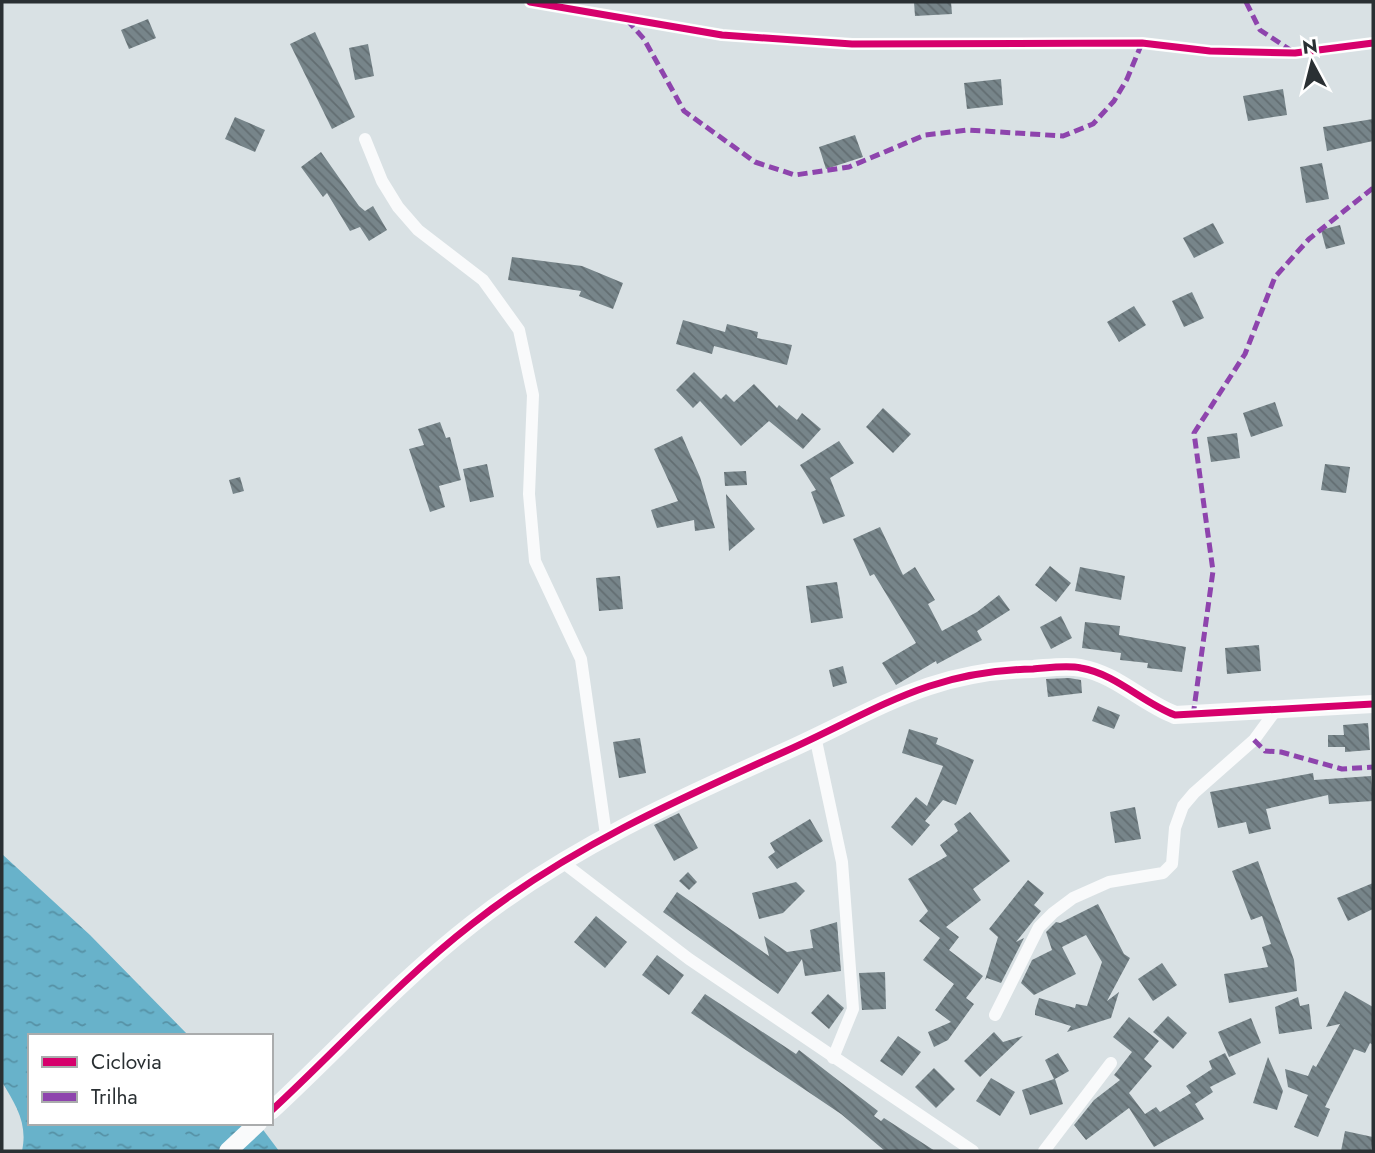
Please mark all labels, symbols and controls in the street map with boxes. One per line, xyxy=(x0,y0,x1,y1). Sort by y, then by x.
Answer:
north arrow xyxy=(1277,28,1347,98)
text: N xyxy=(1301,32,1319,61)
legend xyxy=(28,1034,273,1125)
text: Ciclovia xyxy=(91,1047,162,1077)
text: Trilha xyxy=(91,1082,138,1112)

